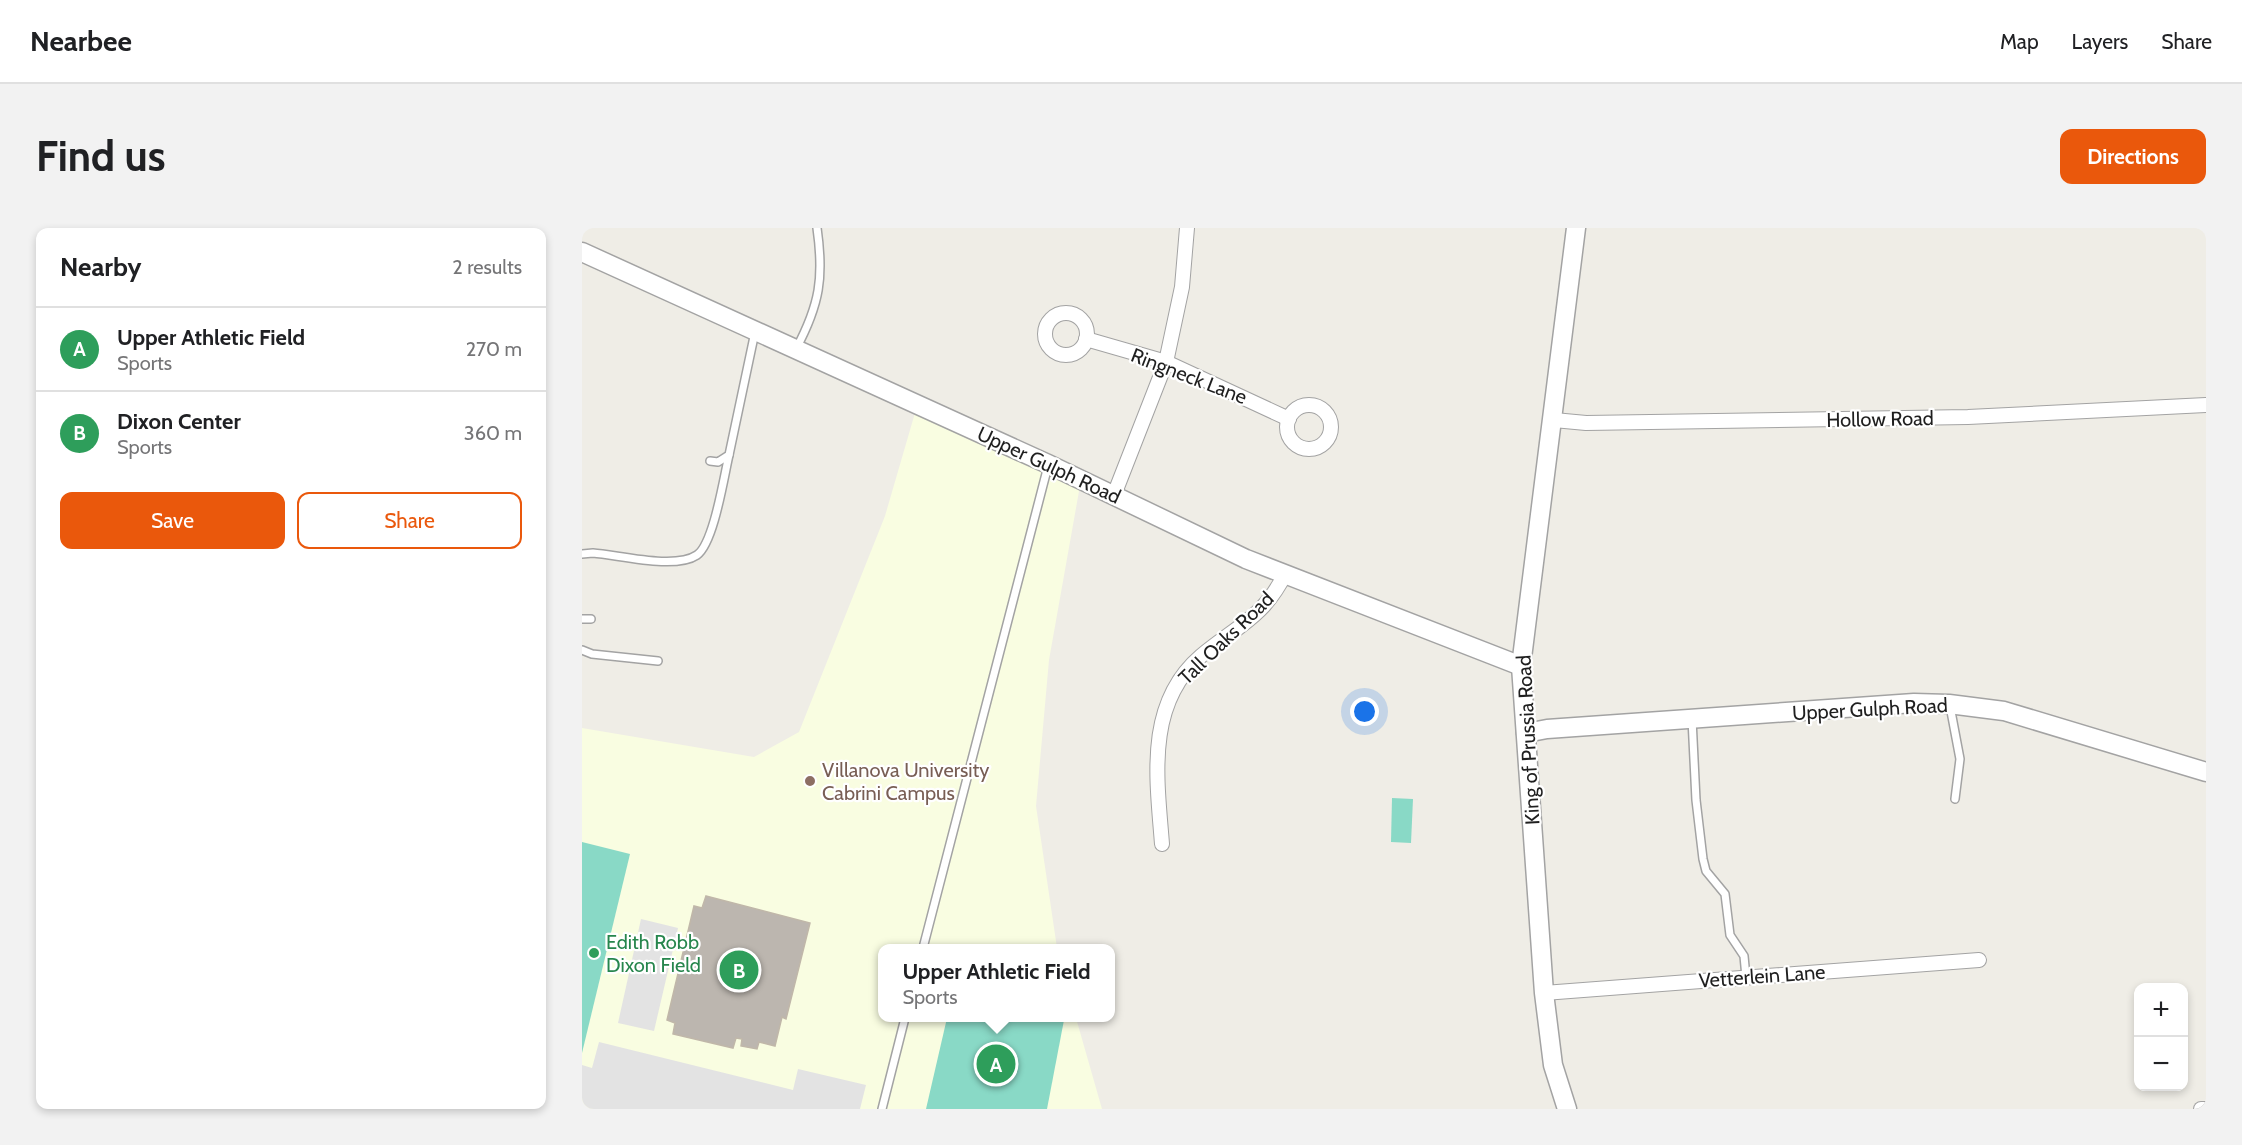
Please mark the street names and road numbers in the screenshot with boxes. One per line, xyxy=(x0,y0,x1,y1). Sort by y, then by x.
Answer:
street label: Ringneck Lane xyxy=(1128,343,1250,409)
street label: Hollow Road xyxy=(1826,406,1934,432)
street label: Upper Gulph Road xyxy=(973,421,1125,509)
street label: Tall Oaks Road xyxy=(1173,587,1279,689)
street label: King of Prussia Road xyxy=(1512,654,1544,826)
street label: Upper Gulph Road xyxy=(1792,693,1948,725)
street label: Vetterlein Lane xyxy=(1698,960,1826,992)

